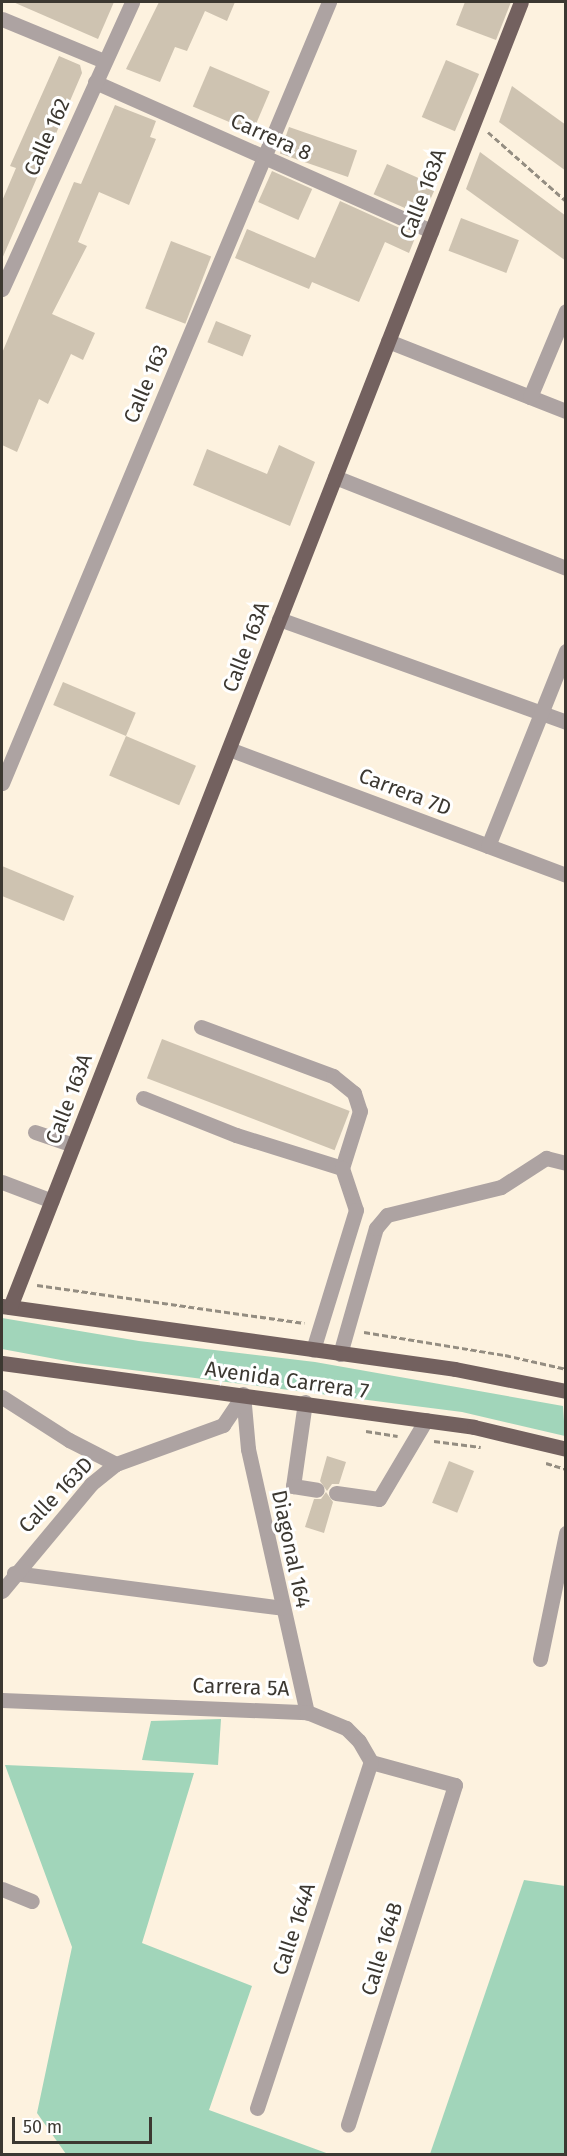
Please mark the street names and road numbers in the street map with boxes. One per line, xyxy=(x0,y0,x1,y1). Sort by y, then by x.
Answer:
street label: Calle 162 xyxy=(19,94,75,180)
street label: Carrera 8 xyxy=(227,108,315,166)
street label: Calle 163A xyxy=(394,145,452,243)
street label: Calle 163 xyxy=(118,341,174,427)
street label: Calle 163A xyxy=(217,598,275,696)
street label: Carrera 7D xyxy=(355,763,455,821)
street label: Calle 163A xyxy=(40,1050,98,1148)
street label: Avenida Carrera 7 xyxy=(203,1356,371,1404)
street label: Calle 163D xyxy=(14,1452,98,1538)
street label: Diagonal 164 xyxy=(266,1488,316,1610)
street label: Carrera 5A xyxy=(192,1673,290,1701)
street label: Calle 164A xyxy=(267,1880,321,1978)
street label: Calle 164B xyxy=(356,1899,408,1999)

